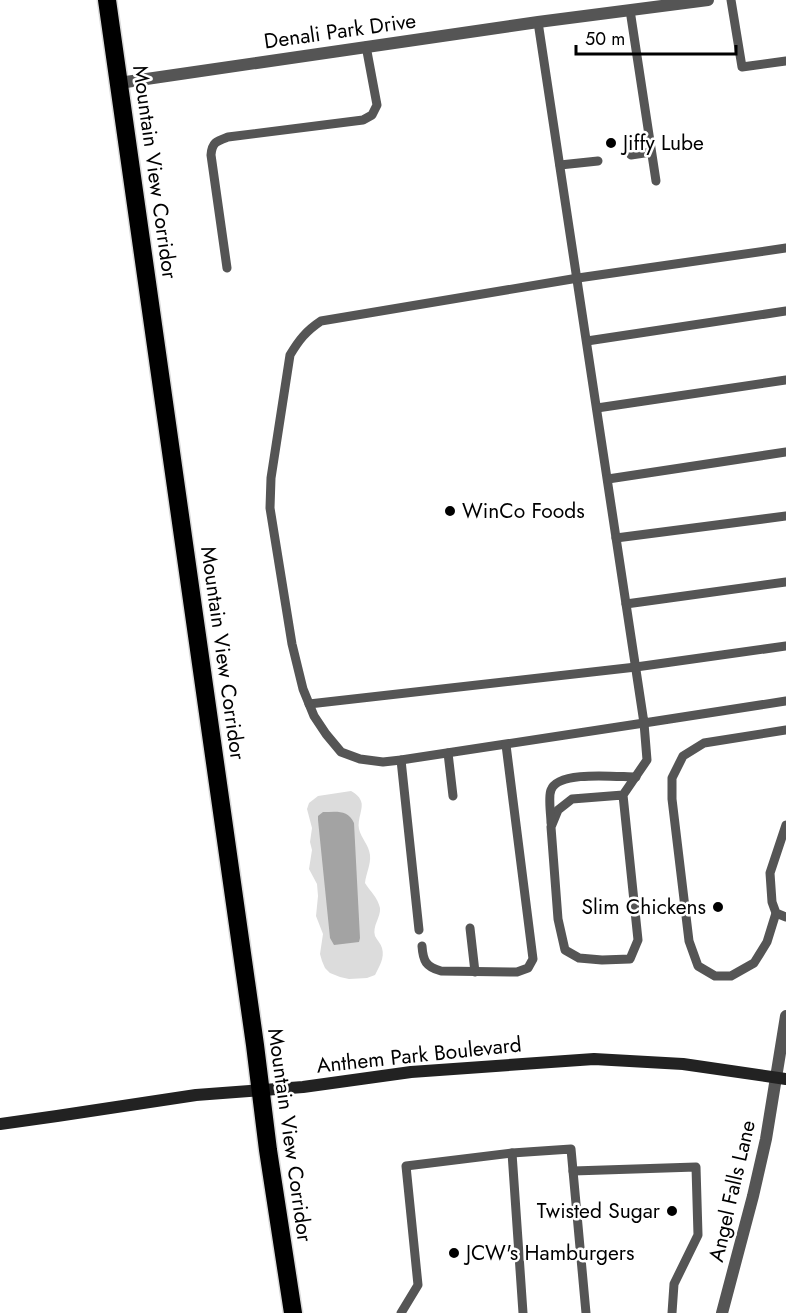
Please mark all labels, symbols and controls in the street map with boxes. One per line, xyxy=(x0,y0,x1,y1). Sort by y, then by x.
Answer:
street label: Denali Park Drive xyxy=(262,5,418,57)
scale bar xyxy=(576,18,736,56)
text: 50 m xyxy=(585,26,625,52)
street label: Mountain View Corridor xyxy=(125,63,185,281)
place label: Jiffy Lube xyxy=(620,128,704,158)
marker: Jiffy Lube xyxy=(604,136,618,150)
place label: WinCo Foods xyxy=(462,496,585,526)
marker: WinCo Foods xyxy=(443,504,457,518)
street label: Mountain View Corridor xyxy=(193,544,253,762)
place label: Slim Chickens xyxy=(581,892,706,922)
marker: Slim Chickens xyxy=(711,900,725,914)
street label: Mountain View Corridor xyxy=(260,1026,320,1244)
street label: Anthem Park Boulevard xyxy=(315,1029,523,1081)
street label: Angel Falls Lane xyxy=(701,1117,763,1265)
place label: Twisted Sugar xyxy=(537,1196,661,1226)
marker: Twisted Sugar xyxy=(665,1204,679,1218)
place label: JCW's Hamburgers xyxy=(463,1238,634,1268)
marker: JCW's Hamburgers xyxy=(447,1246,461,1260)

